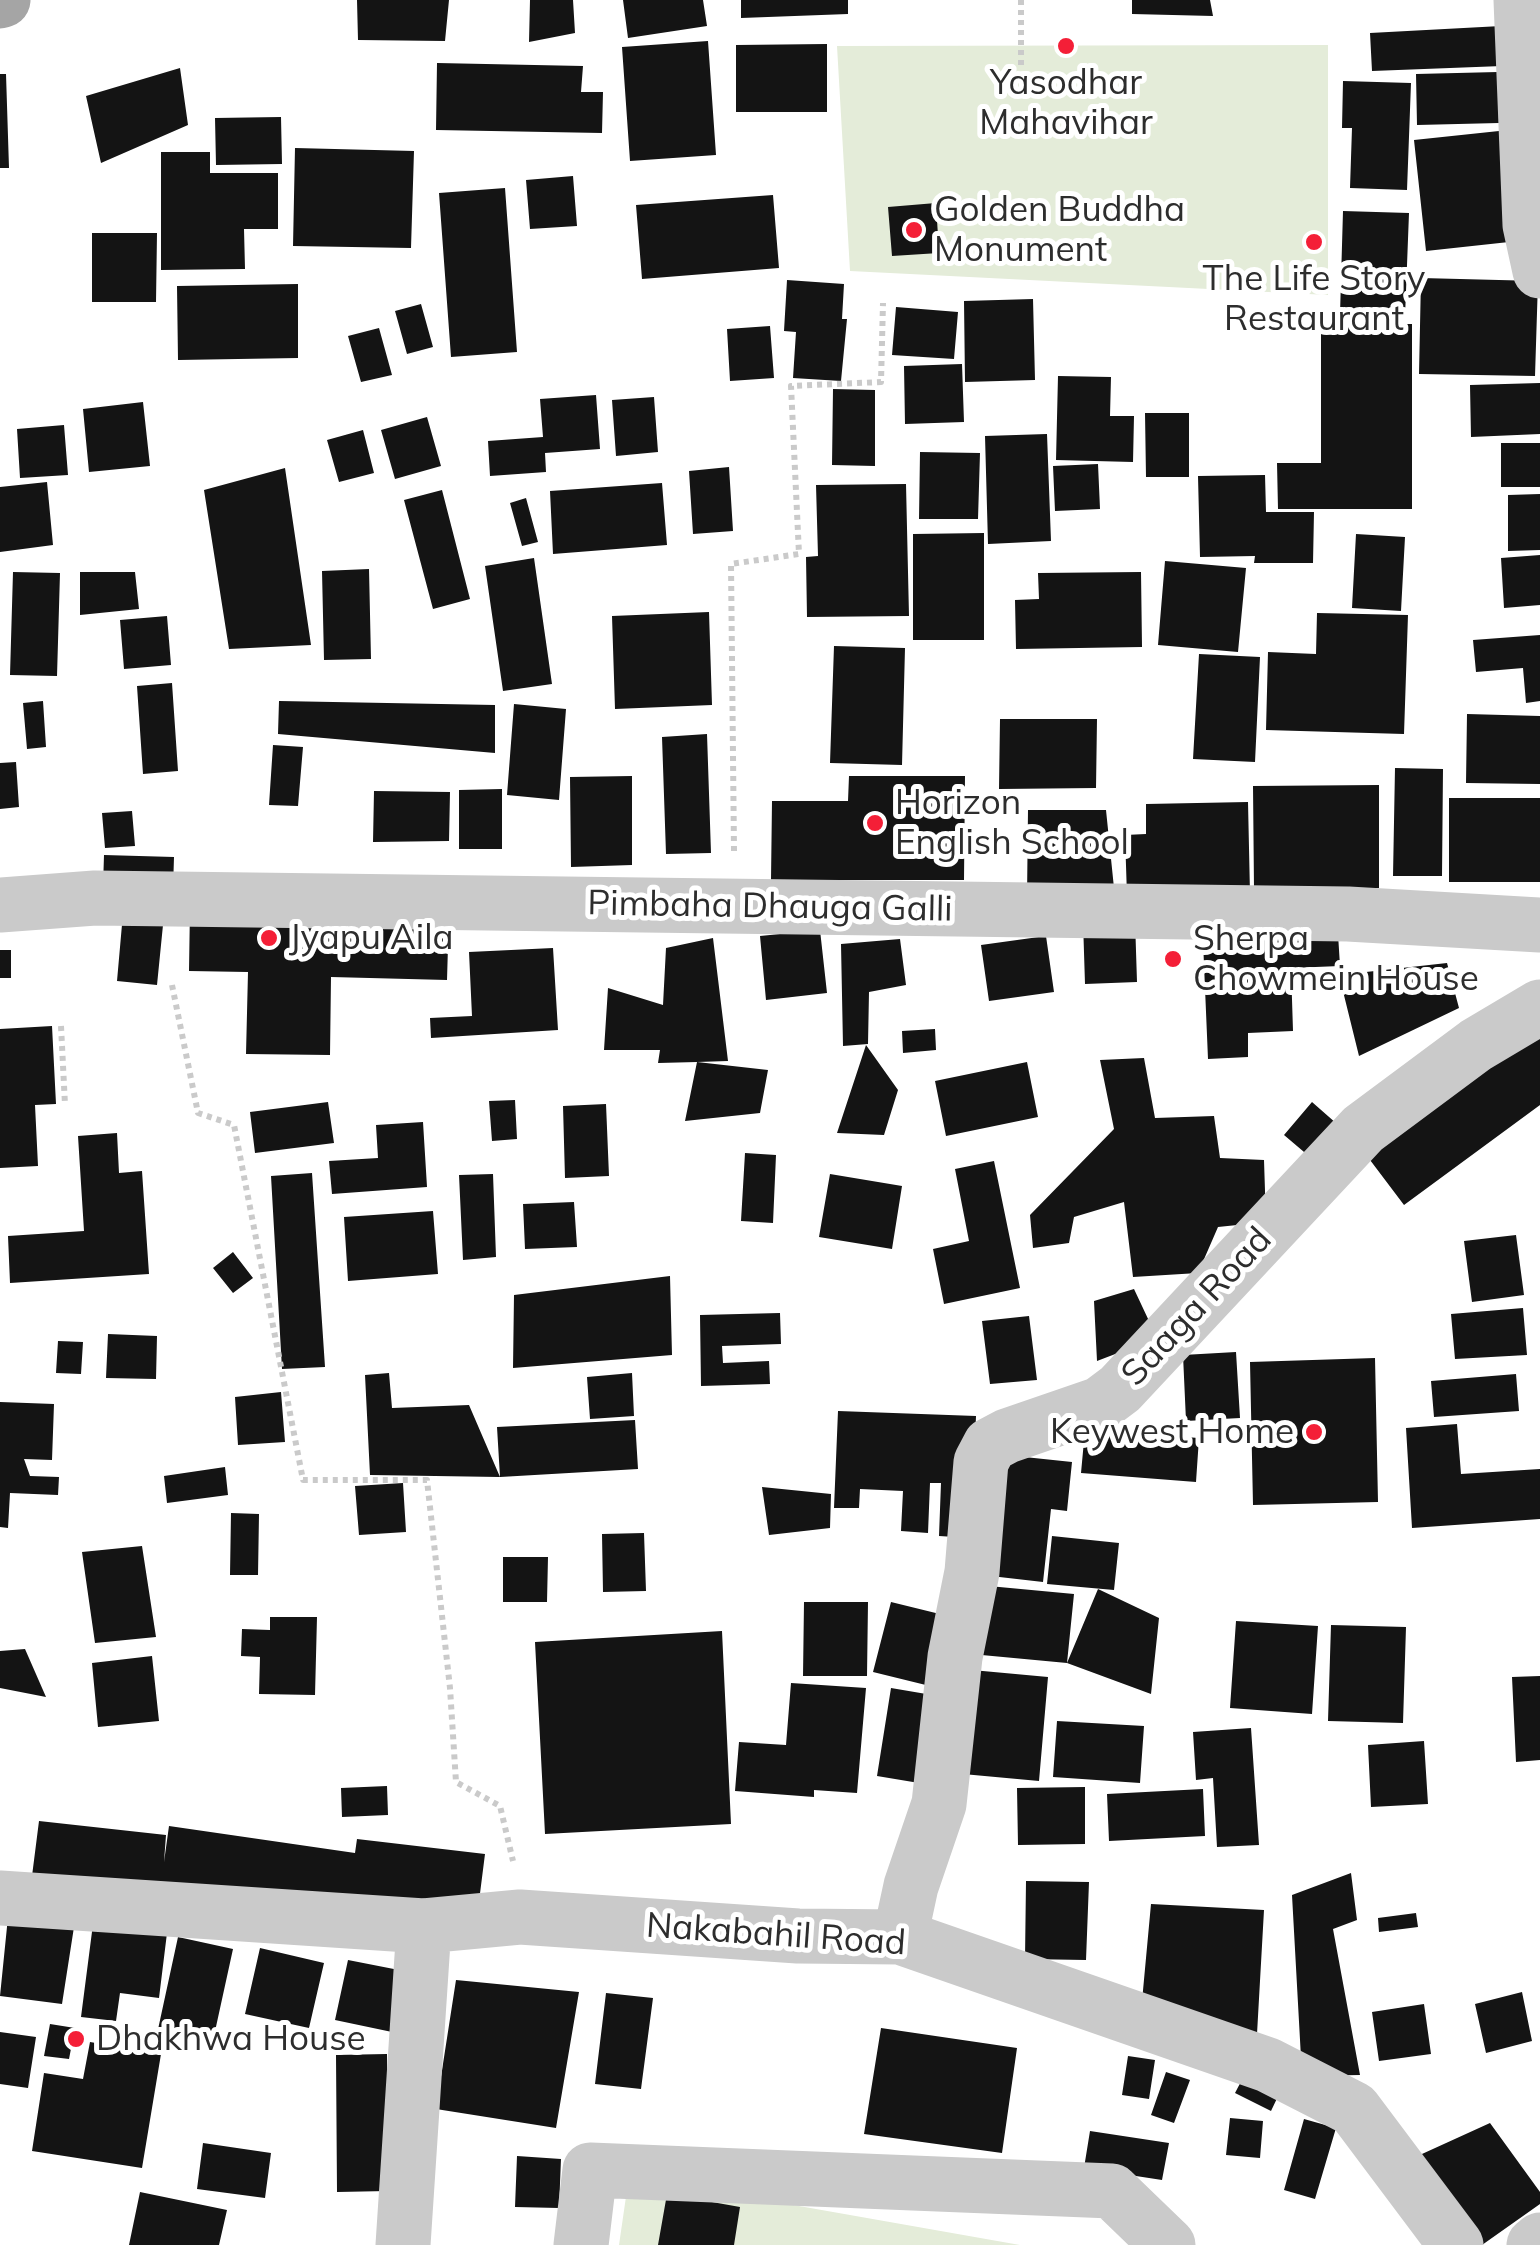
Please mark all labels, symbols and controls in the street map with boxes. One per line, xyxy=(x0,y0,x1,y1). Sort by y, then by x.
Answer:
marker: Yasodhar Mahavihar xyxy=(1055,35,1077,57)
place label: Yasodhar Mahavihar xyxy=(979,62,1153,144)
place label: Golden Buddha Monument xyxy=(934,189,1185,271)
marker: Golden Buddha Monument xyxy=(903,219,925,241)
marker: The Life Story Restaurant xyxy=(1303,231,1325,253)
place label: The Life Story Restaurant xyxy=(1203,258,1425,340)
place label: Horizon English School xyxy=(895,782,1129,864)
marker: Horizon English School xyxy=(864,812,886,834)
street label: Pimbaha Dhauga Galli xyxy=(587,883,953,931)
place label: Jyapu Aila xyxy=(289,917,453,959)
place label: Sherpa Chowmein House xyxy=(1193,918,1479,1000)
marker: Jyapu Aila xyxy=(258,927,280,949)
marker: Sherpa Chowmein House xyxy=(1162,948,1184,970)
street label: Saaga Road xyxy=(1113,1219,1281,1395)
place label: Keywest Home xyxy=(1050,1411,1294,1453)
marker: Keywest Home xyxy=(1303,1421,1325,1443)
street label: Nakabahil Road xyxy=(645,1905,907,1965)
place label: Dhakhwa House xyxy=(96,2018,366,2060)
marker: Dhakhwa House xyxy=(65,2028,87,2050)

